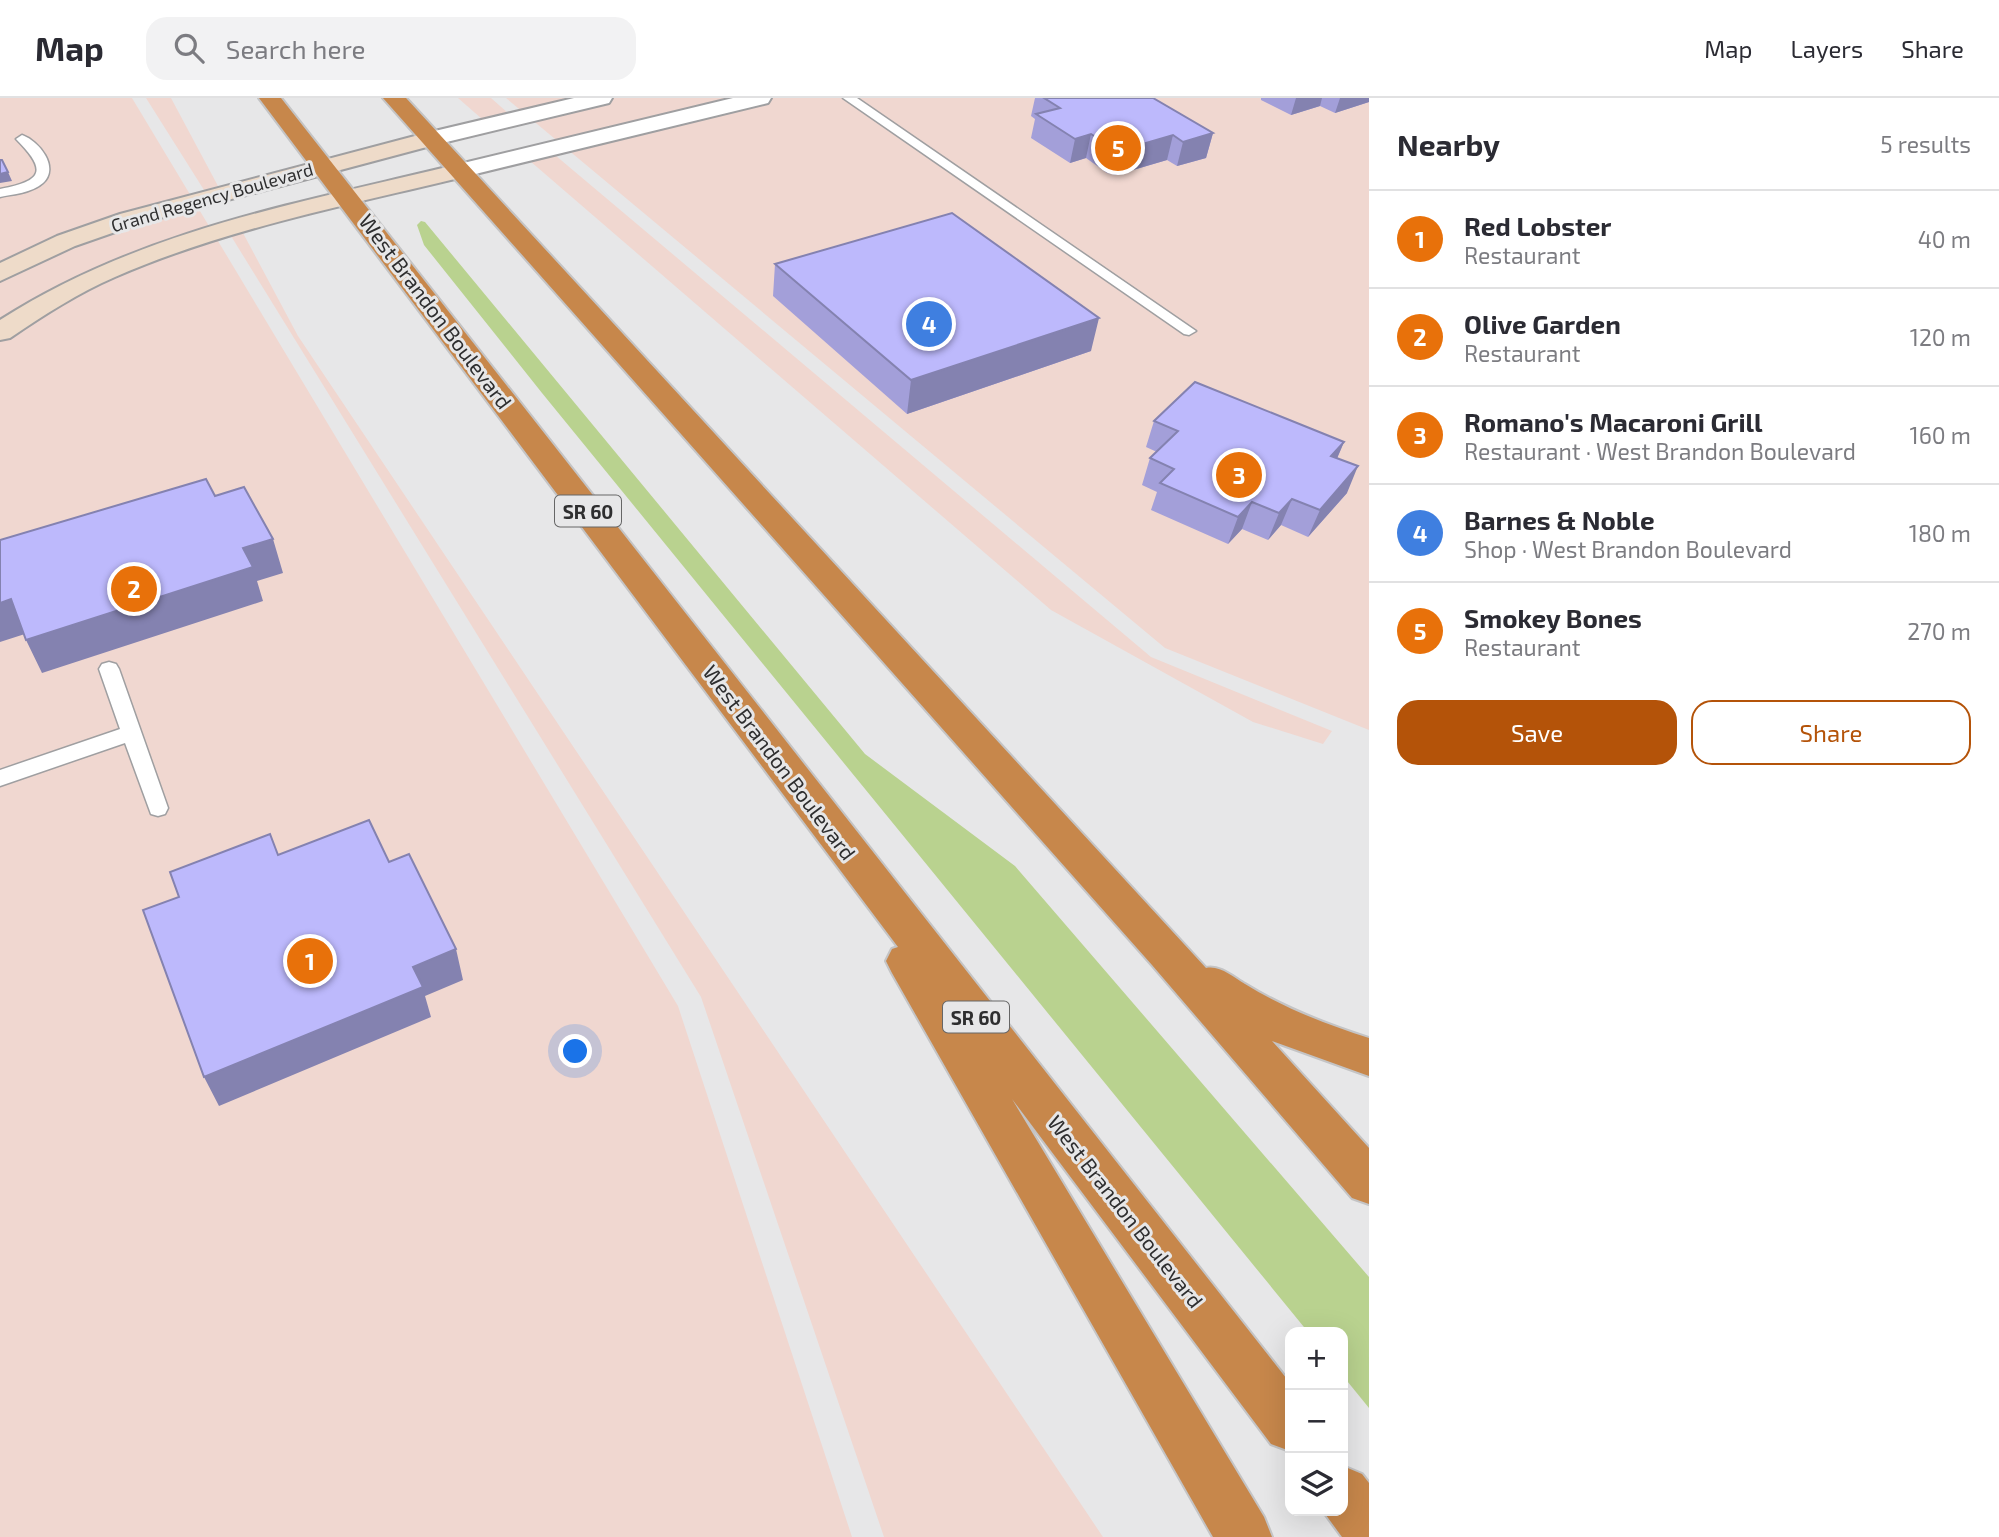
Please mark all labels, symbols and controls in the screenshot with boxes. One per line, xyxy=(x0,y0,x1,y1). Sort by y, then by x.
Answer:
search box xyxy=(146,17,636,80)
text: Map xyxy=(35,28,104,68)
icon: search xyxy=(170,29,208,67)
text: Search here xyxy=(226,33,365,64)
text: Map xyxy=(1704,34,1752,63)
text: Layers xyxy=(1790,34,1863,63)
text: Share xyxy=(1901,34,1964,63)
pin: 5 xyxy=(1095,122,1141,174)
text: Nearby xyxy=(1397,126,1500,162)
text: 5 results xyxy=(1880,130,1971,158)
street label: Grand Regency Boulevard xyxy=(108,158,316,236)
street label: West Brandon Boulevard xyxy=(355,209,517,413)
text: Red Lobster xyxy=(1464,210,1611,241)
text: 1 xyxy=(1415,225,1425,253)
text: 40 m xyxy=(1918,225,1971,253)
text: Restaurant xyxy=(1464,241,1581,269)
pin: 4 xyxy=(906,298,952,350)
text: Olive Garden xyxy=(1464,308,1621,339)
text: 2 xyxy=(1413,323,1427,351)
text: 120 m xyxy=(1910,323,1971,351)
text: Restaurant xyxy=(1464,339,1581,367)
text: Romano's Macaroni Grill xyxy=(1464,406,1763,437)
text: 3 xyxy=(1413,421,1427,449)
text: 160 m xyxy=(1910,421,1971,449)
text: Restaurant · West Brandon Boulevard xyxy=(1464,437,1856,465)
pin: 3 xyxy=(1216,449,1262,501)
road number: SR 60 xyxy=(555,496,621,526)
text: Barnes & Noble xyxy=(1464,504,1655,535)
text: 4 xyxy=(1413,519,1427,547)
text: 180 m xyxy=(1909,519,1971,547)
text: Shop · West Brandon Boulevard xyxy=(1464,535,1792,563)
pin: 2 xyxy=(111,563,157,615)
text: Smokey Bones xyxy=(1464,602,1642,633)
text: 5 xyxy=(1414,617,1426,645)
text: 270 m xyxy=(1907,617,1971,645)
text: Restaurant xyxy=(1464,633,1581,661)
street label: West Brandon Boulevard xyxy=(699,660,861,864)
button: Save xyxy=(1397,700,1677,765)
button: Share xyxy=(1691,700,1971,765)
pin: 1 xyxy=(287,935,333,987)
road number: SR 60 xyxy=(943,1001,1009,1032)
your location xyxy=(558,1034,592,1068)
street label: West Brandon Boulevard xyxy=(1043,1110,1209,1312)
map controls xyxy=(1285,1327,1348,1516)
button: + xyxy=(1285,1327,1348,1390)
button: − xyxy=(1285,1390,1348,1453)
button: layers xyxy=(1285,1453,1348,1516)

